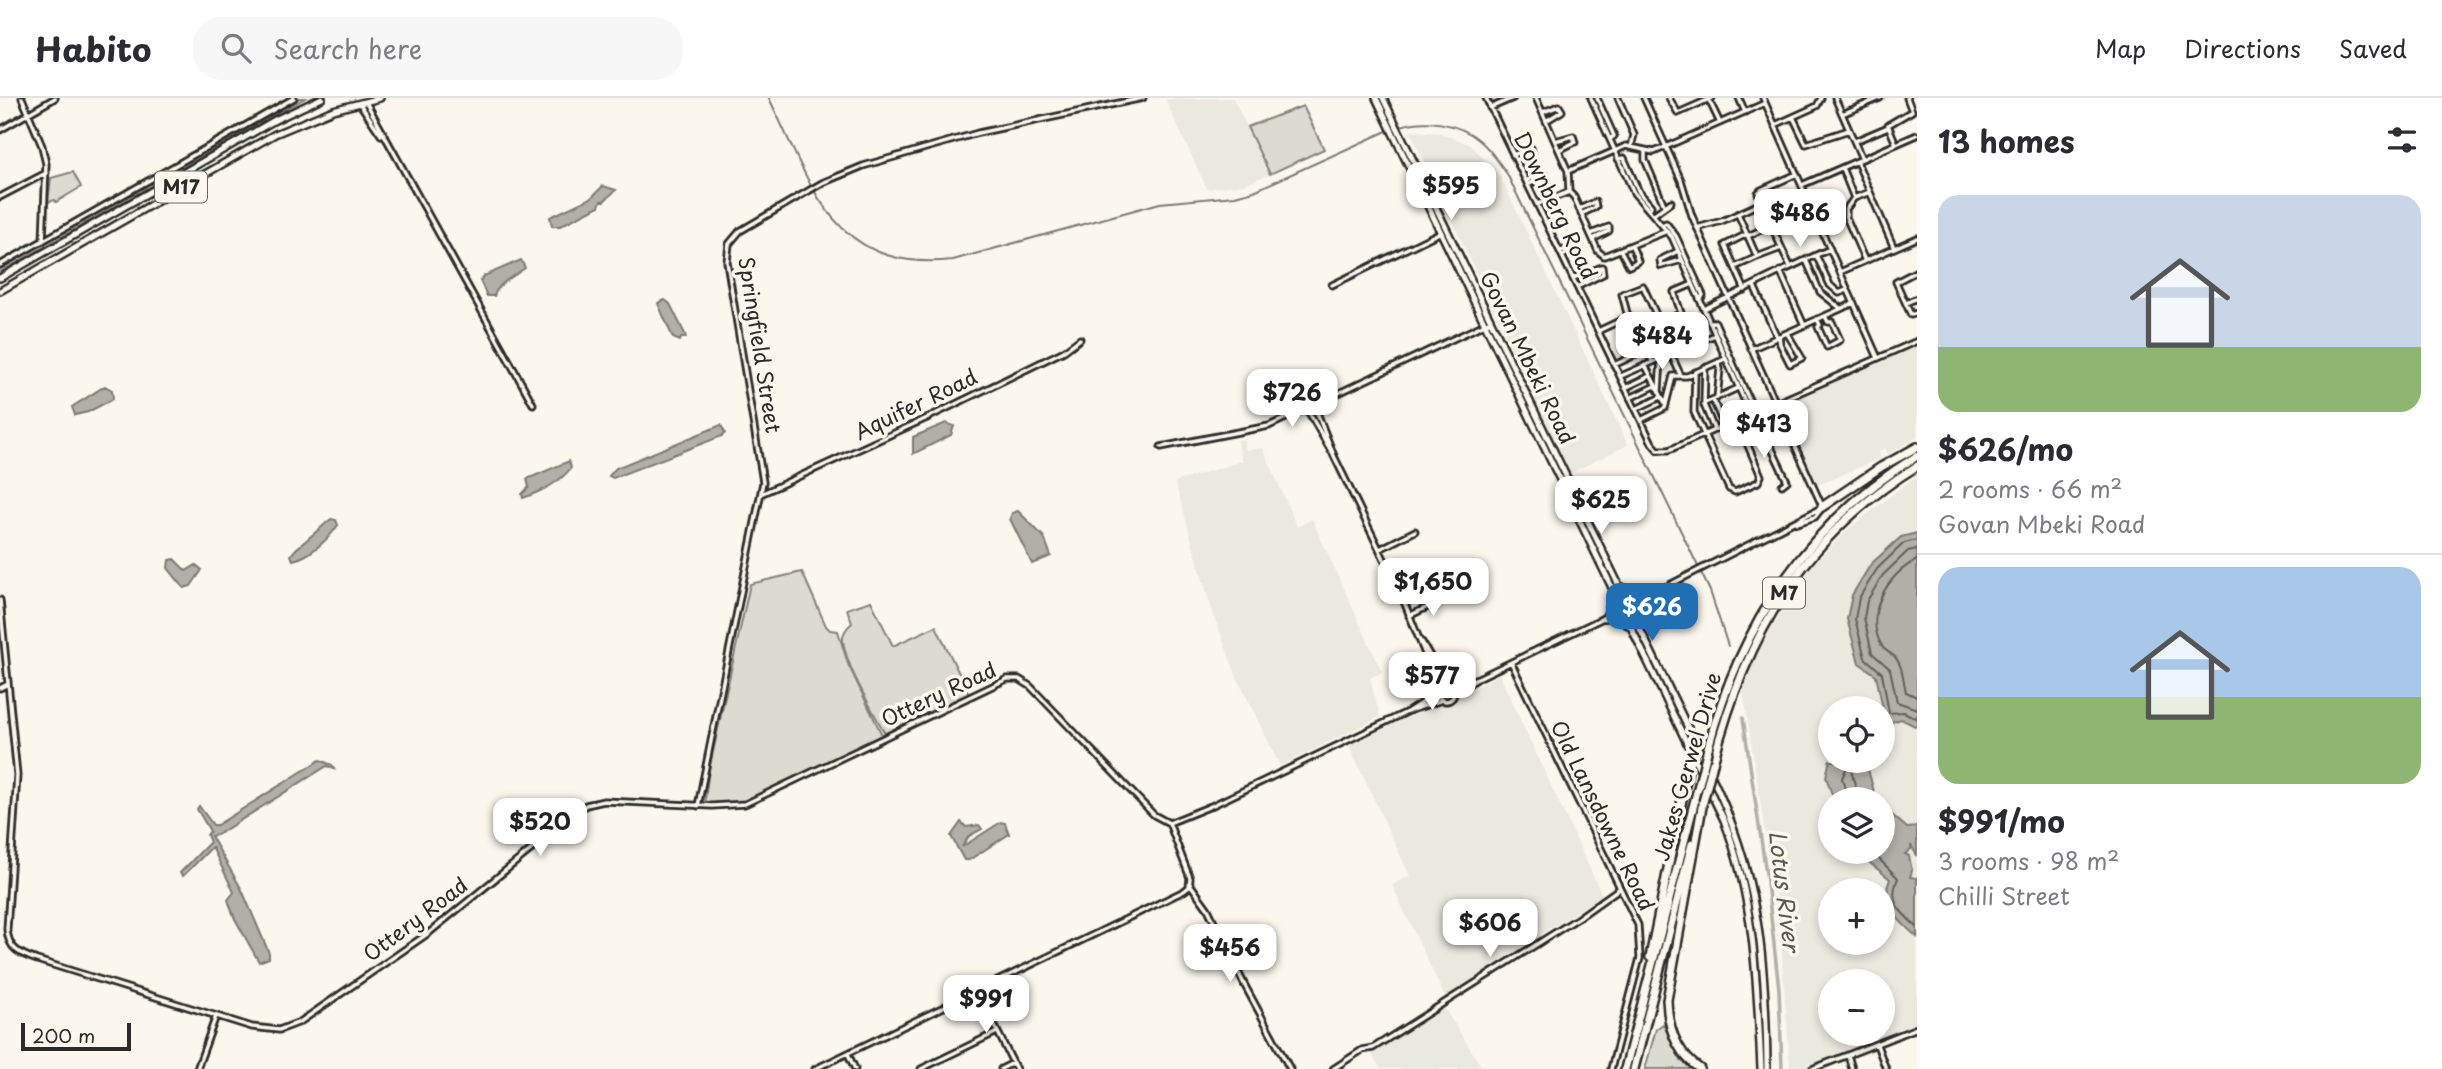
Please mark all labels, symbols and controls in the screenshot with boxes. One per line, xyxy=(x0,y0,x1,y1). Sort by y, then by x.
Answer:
search box xyxy=(193,17,683,80)
text: Habito xyxy=(35,23,151,73)
icon: search xyxy=(217,29,255,67)
text: Search here xyxy=(273,29,422,68)
text: Map xyxy=(2095,30,2146,66)
text: Directions xyxy=(2184,30,2301,66)
text: Saved xyxy=(2339,30,2407,66)
text: 13 homes xyxy=(1938,118,2075,163)
icon: filters xyxy=(2383,121,2421,159)
street label: Downberg Road xyxy=(1507,126,1607,285)
pin: $595 xyxy=(1410,162,1492,222)
text: $595 xyxy=(1422,167,1480,202)
road number: M17 xyxy=(155,172,207,202)
pin: $486 xyxy=(1759,190,1841,249)
text: $486 xyxy=(1770,194,1830,229)
icon: home xyxy=(2117,240,2243,366)
street label: Springfield Street xyxy=(731,254,791,435)
street label: Govan Mbeki Road xyxy=(1473,265,1585,449)
pin: $484 xyxy=(1621,313,1703,372)
text: $484 xyxy=(1632,317,1692,352)
street label: Aquifer Road xyxy=(848,360,982,447)
pin: $726 xyxy=(1251,370,1333,429)
text: $726 xyxy=(1263,374,1321,409)
pin: $413 xyxy=(1723,400,1805,460)
text: $413 xyxy=(1736,405,1792,440)
text: $626/mo xyxy=(1938,426,2073,471)
text: 2 rooms · 66 m² xyxy=(1938,471,2122,506)
pin: $625 xyxy=(1560,476,1642,536)
text: $625 xyxy=(1571,481,1631,516)
text: Govan Mbeki Road xyxy=(1938,506,2145,541)
pin: $1,650 xyxy=(1376,559,1490,618)
text: $1,650 xyxy=(1394,563,1472,598)
road number: M7 xyxy=(1763,578,1805,608)
pin: $626 xyxy=(1611,584,1693,643)
text: $626 xyxy=(1622,588,1682,623)
icon: home xyxy=(2117,612,2243,738)
pin: $577 xyxy=(1391,652,1473,712)
street label: Ottery Road xyxy=(875,653,1001,734)
text: $577 xyxy=(1405,657,1459,692)
street label: Jakes Gerwel Drive xyxy=(1644,668,1728,864)
map controls xyxy=(1818,696,1895,1046)
button: locate xyxy=(1818,696,1895,773)
street label: Old Lansdowne Road xyxy=(1544,714,1664,916)
button: layers xyxy=(1818,787,1895,864)
pin: $520 xyxy=(499,798,581,858)
text: $991/mo xyxy=(1938,798,2065,843)
text: $520 xyxy=(509,803,571,838)
water label: Lotus River xyxy=(1761,828,1811,957)
text: 3 rooms · 98 m² xyxy=(1938,843,2119,878)
street label: Ottery Road xyxy=(356,868,474,968)
button: + xyxy=(1818,878,1895,955)
text: Chilli Street xyxy=(1938,878,2070,913)
pin: $606 xyxy=(1449,900,1531,959)
text: $606 xyxy=(1459,904,1521,939)
pin: $456 xyxy=(1189,924,1271,984)
text: $456 xyxy=(1199,929,1261,964)
button: − xyxy=(1818,969,1895,1046)
pin: $991 xyxy=(945,976,1027,1035)
text: $991 xyxy=(959,980,1013,1015)
scale bar xyxy=(21,1020,131,1052)
text: 200 m xyxy=(32,1021,95,1049)

